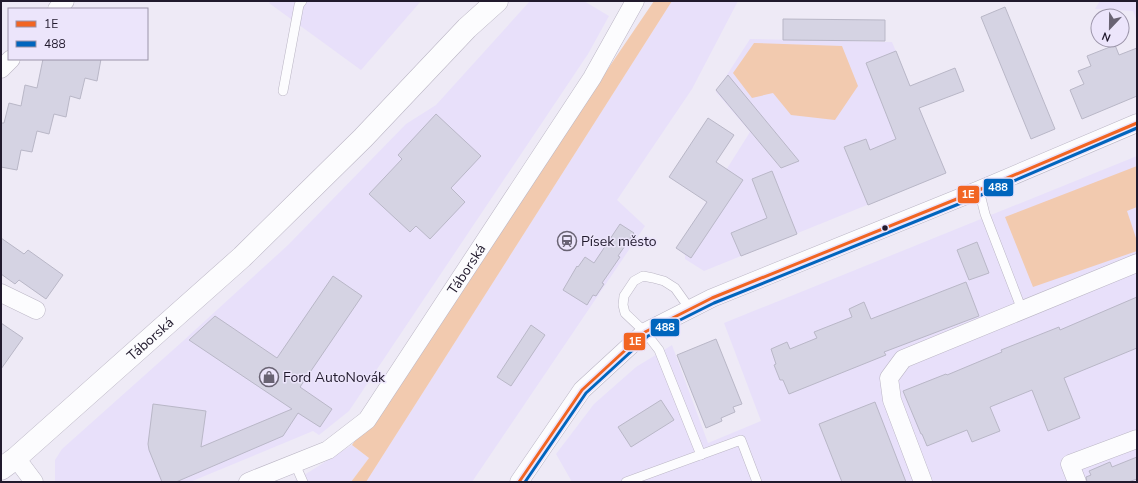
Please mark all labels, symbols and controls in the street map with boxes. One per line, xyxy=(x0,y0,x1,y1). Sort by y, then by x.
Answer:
legend xyxy=(8,8,148,60)
north arrow xyxy=(1090,8,1130,48)
text: 1E xyxy=(44,16,58,32)
text: N xyxy=(1100,28,1113,45)
text: 488 xyxy=(44,36,66,52)
line badge: 488 xyxy=(983,178,1014,197)
text: 488 xyxy=(988,180,1008,195)
line badge: 1E xyxy=(957,185,980,204)
text: 1E xyxy=(961,187,975,202)
unlabelled marker xyxy=(880,223,890,233)
station icon: Písek město xyxy=(556,230,578,252)
place label: Písek město xyxy=(581,232,657,251)
street label: Táborská xyxy=(443,240,490,298)
street label: Táborská xyxy=(123,313,178,365)
line badge: 488 xyxy=(650,318,680,337)
text: 488 xyxy=(655,320,675,335)
line badge: 1E xyxy=(623,332,646,351)
text: 1E xyxy=(628,334,642,349)
shop icon: Ford AutoNovák xyxy=(258,366,280,388)
place label: Ford AutoNovák xyxy=(283,368,386,387)

